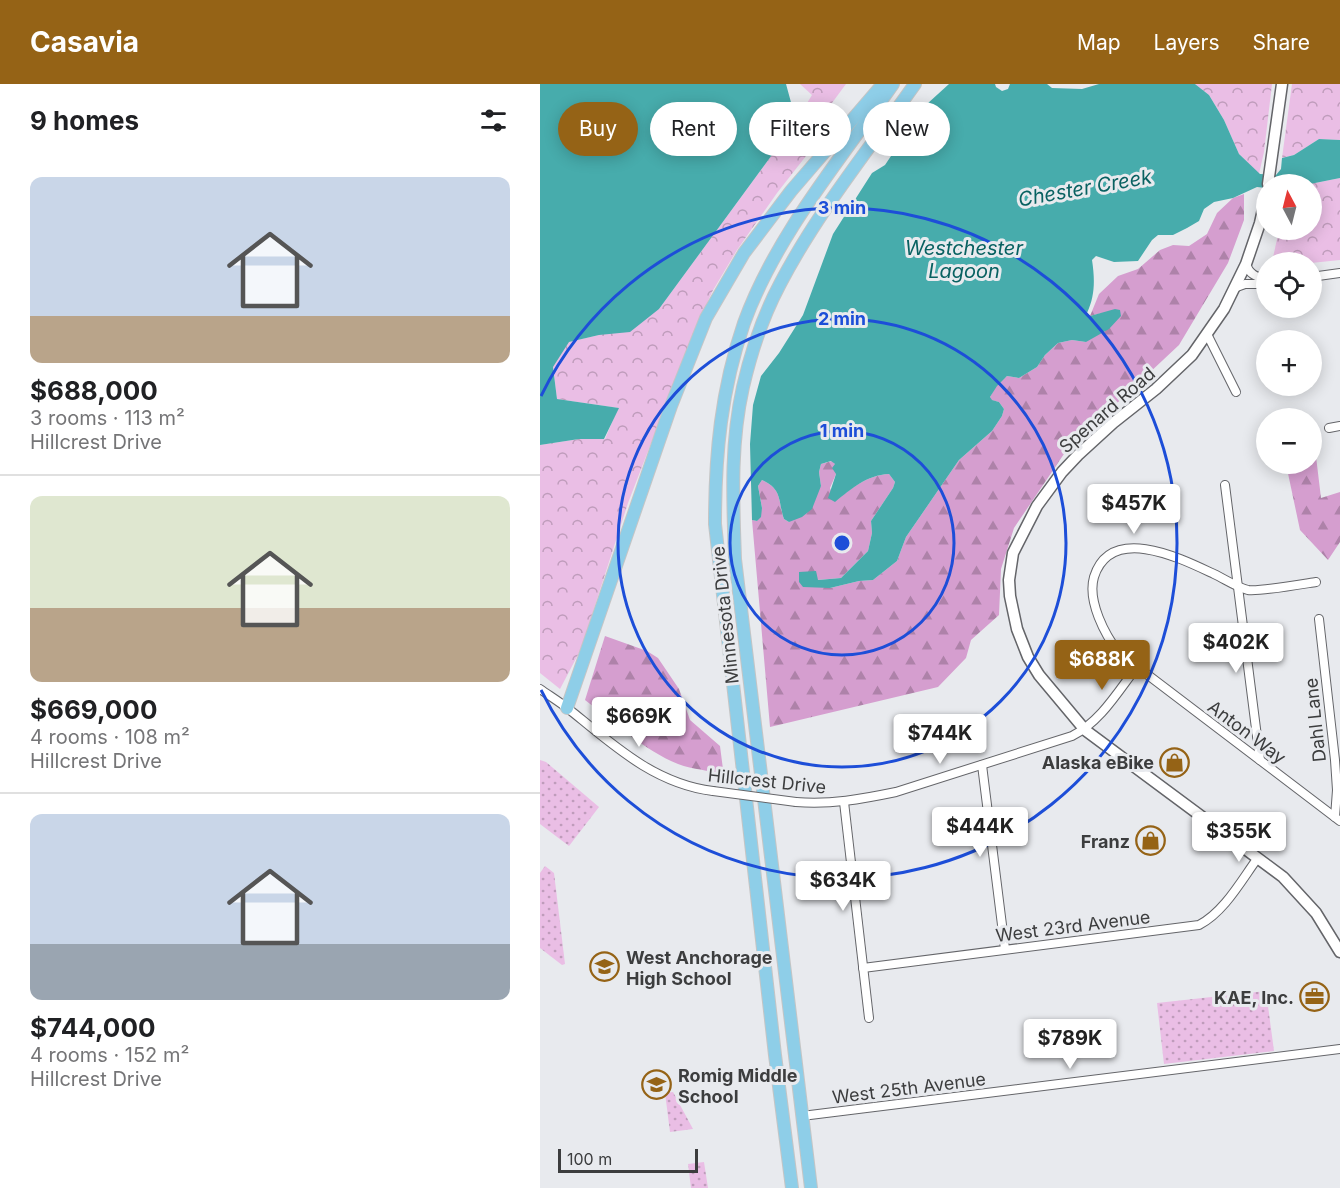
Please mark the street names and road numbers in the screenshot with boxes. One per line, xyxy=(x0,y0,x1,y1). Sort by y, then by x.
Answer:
street label: Spenard Road xyxy=(1055,363,1159,457)
street label: Minnesota Drive xyxy=(707,545,743,685)
street label: Dahl Lane xyxy=(1300,677,1330,763)
street label: Anton Way xyxy=(1204,696,1290,768)
street label: Hillcrest Drive xyxy=(707,764,827,798)
street label: West 23rd Avenue xyxy=(994,906,1152,946)
street label: West 25th Avenue xyxy=(831,1068,987,1108)

